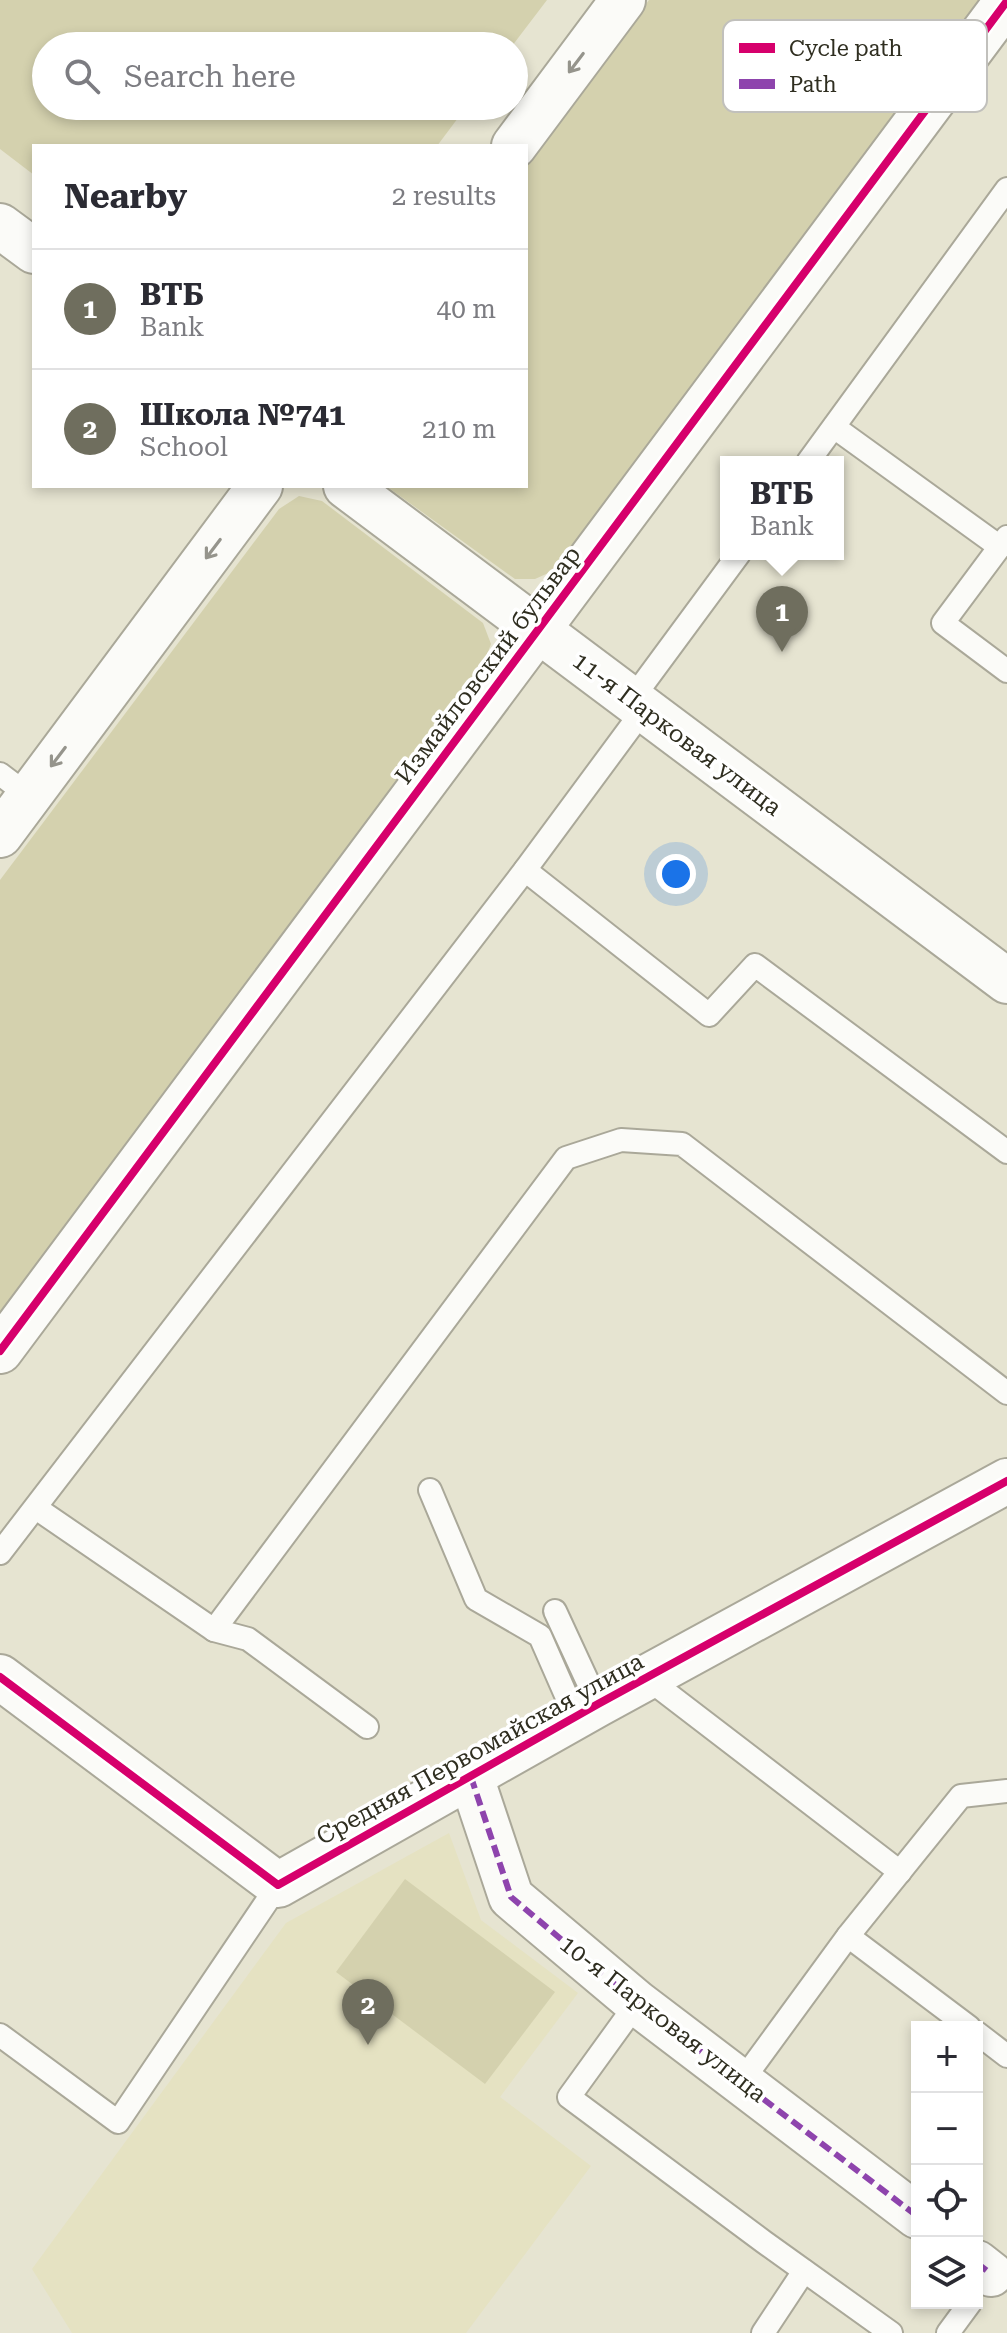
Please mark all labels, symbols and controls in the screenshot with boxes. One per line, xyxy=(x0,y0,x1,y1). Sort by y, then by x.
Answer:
legend xyxy=(723,20,987,112)
search box xyxy=(32,32,528,120)
text: Cycle path xyxy=(789,36,903,61)
one-way arrow xyxy=(568,51,585,73)
icon: search xyxy=(60,54,104,98)
text: Search here xyxy=(124,59,296,94)
text: Path xyxy=(789,72,837,97)
text: Nearby xyxy=(64,176,187,216)
text: 2 results xyxy=(392,181,496,211)
text: ВТБ xyxy=(140,277,203,312)
text: 1 xyxy=(83,294,97,324)
text: 40 m xyxy=(437,294,496,324)
text: Bank xyxy=(140,312,204,342)
text: Школа №741 xyxy=(140,397,346,432)
text: 2 xyxy=(83,414,97,444)
text: 210 m xyxy=(422,414,496,444)
text: School xyxy=(140,432,228,462)
popup xyxy=(720,456,844,560)
text: ВТБ xyxy=(750,476,813,511)
text: Bank xyxy=(750,511,814,541)
one-way arrow xyxy=(205,537,221,559)
street label: Измайловский бульвар xyxy=(390,541,586,789)
pin: 1 xyxy=(756,586,808,652)
street label: 11-я Парковая улица xyxy=(567,646,787,822)
one-way arrow xyxy=(49,746,66,767)
your location xyxy=(656,854,696,894)
street label: Средняя Первомайская улица xyxy=(312,1647,648,1851)
street label: 10-я Парковая улица xyxy=(554,1930,772,2108)
pin: 2 xyxy=(342,1979,394,2045)
map controls xyxy=(911,2021,983,2309)
button: + xyxy=(911,2021,983,2093)
button: − xyxy=(911,2093,983,2165)
button: locate xyxy=(911,2165,983,2237)
button: layers xyxy=(911,2237,983,2309)

